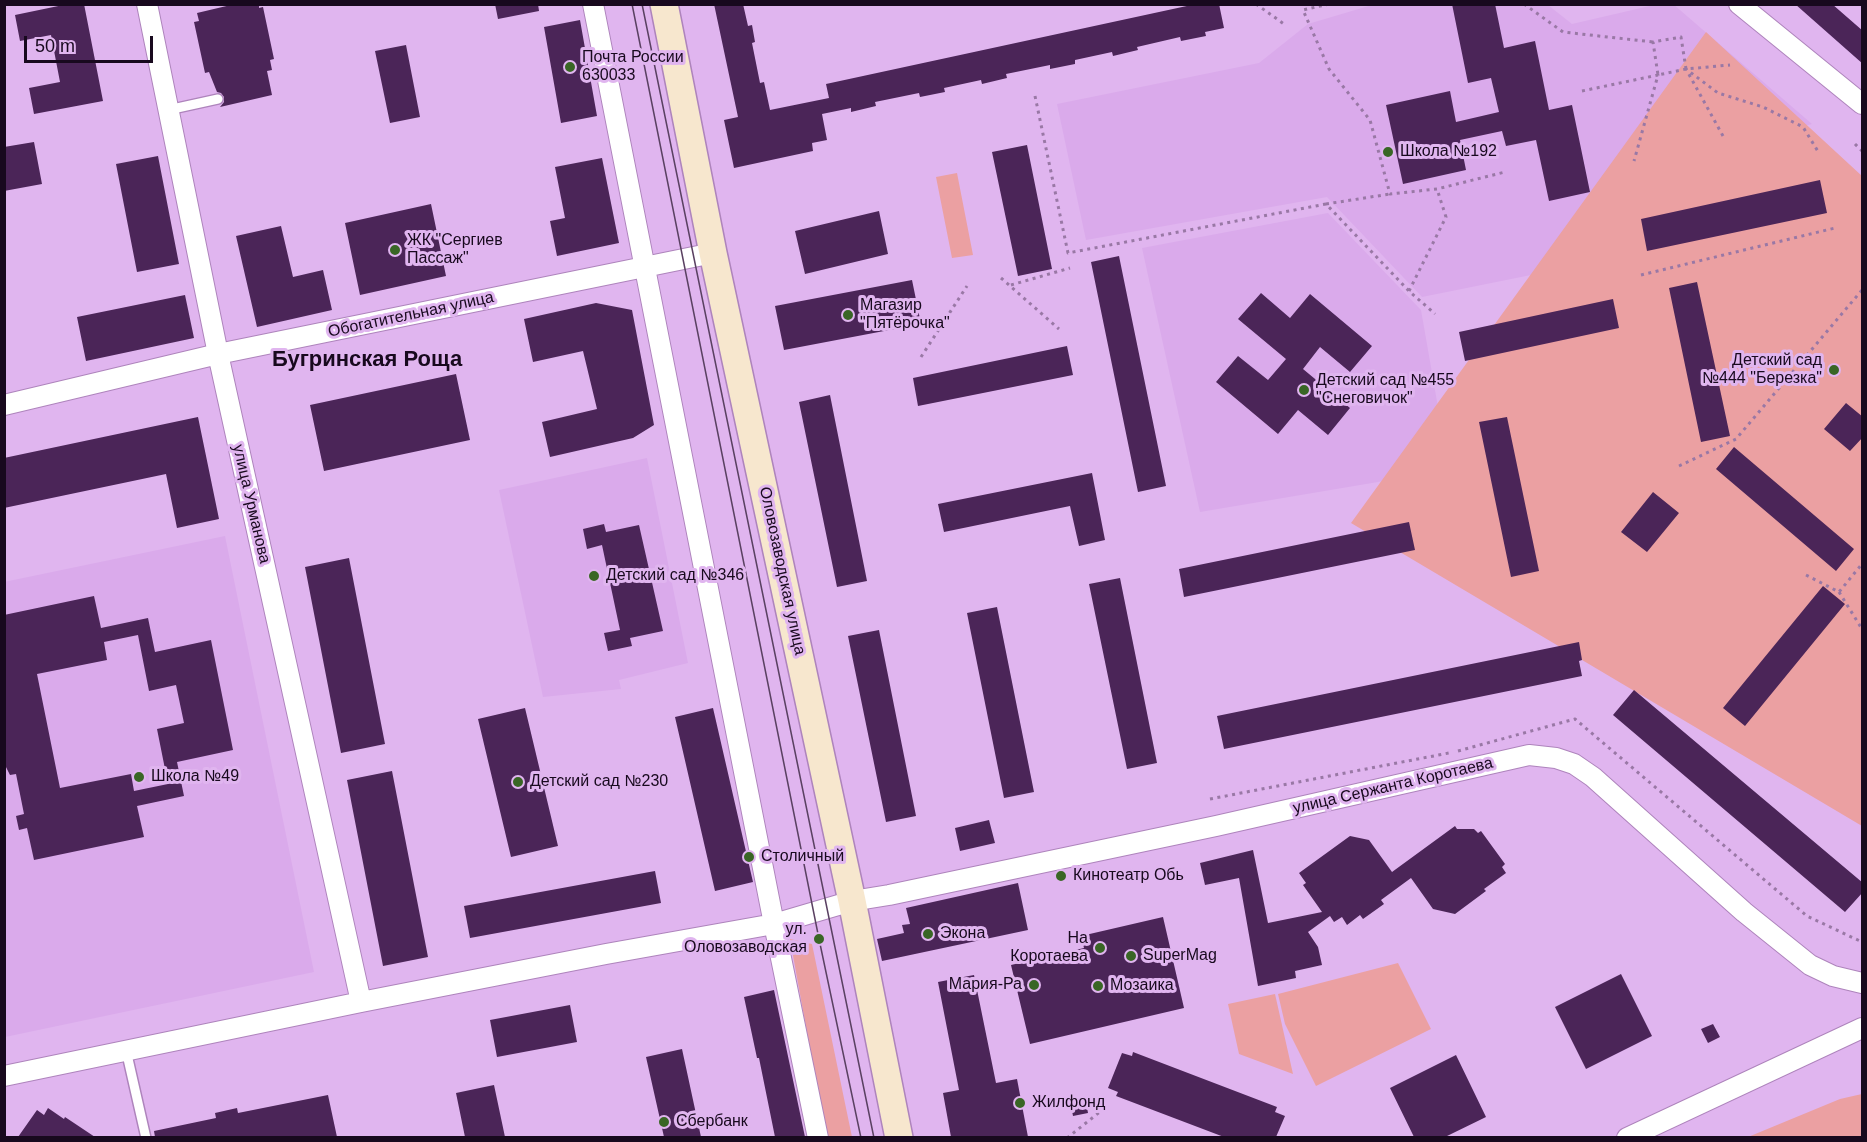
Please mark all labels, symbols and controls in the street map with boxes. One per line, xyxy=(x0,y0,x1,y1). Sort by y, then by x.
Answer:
scale bar xyxy=(27,24,156,62)
text: 50 m xyxy=(35,36,75,56)
place label: Почта России 630033 xyxy=(582,48,684,86)
marker: Почта России 630033 xyxy=(563,60,577,74)
place label: Школа №192 xyxy=(1400,142,1497,162)
marker: Школа №192 xyxy=(1381,145,1395,159)
place label: ЖК "Сергиев Пассаж" xyxy=(407,231,503,269)
marker: ЖК "Сергиев Пассаж" xyxy=(388,243,402,257)
street label: Обогатительная улица xyxy=(326,288,496,342)
place label: Магазир "Пятёрочка" xyxy=(860,296,950,334)
marker: Магазир "Пятёрочка" xyxy=(841,308,855,322)
district label: Бугринская Роща xyxy=(272,347,462,373)
place label: Детский сад №444 "Березка" xyxy=(1702,351,1822,389)
marker: Детский сад №444 "Березка" xyxy=(1827,363,1841,377)
place label: Детский сад №455 "Снеговичок" xyxy=(1316,371,1454,409)
marker: Детский сад №455 "Снеговичок" xyxy=(1297,383,1311,397)
street label: улица Урманова xyxy=(228,443,274,565)
street label: Оловозаводская улица xyxy=(755,485,809,657)
place label: Детский сад №346 xyxy=(606,566,744,586)
marker: Детский сад №346 xyxy=(587,569,601,583)
street label: улица Сержанта Коротаева xyxy=(1291,754,1495,818)
place label: Школа №49 xyxy=(151,767,239,787)
marker: Школа №49 xyxy=(132,770,146,784)
place label: Детский сад №230 xyxy=(530,772,668,792)
marker: Детский сад №230 xyxy=(511,775,525,789)
place label: Столичный xyxy=(761,847,844,867)
marker: Столичный xyxy=(742,850,756,864)
place label: Кинотеатр Обь xyxy=(1073,866,1184,886)
marker: Кинотеатр Обь xyxy=(1054,869,1068,883)
place label: ул. Оловозаводская xyxy=(684,920,807,958)
place label: Экона xyxy=(940,924,985,944)
marker: Экона xyxy=(921,927,935,941)
place label: На Коротаева xyxy=(1010,929,1088,967)
marker: ул. Оловозаводская xyxy=(812,932,826,946)
marker: На Коротаева xyxy=(1093,941,1107,955)
place label: SuperMag xyxy=(1143,946,1217,966)
marker: SuperMag xyxy=(1124,949,1138,963)
place label: Мария-Ра xyxy=(949,975,1022,995)
place label: Мозаика xyxy=(1110,976,1174,996)
marker: Мария-Ра xyxy=(1027,978,1041,992)
marker: Мозаика xyxy=(1091,979,1105,993)
place label: Жилфонд xyxy=(1032,1093,1105,1113)
marker: Жилфонд xyxy=(1013,1096,1027,1110)
place label: Сбербанк xyxy=(676,1112,748,1132)
marker: Сбербанк xyxy=(657,1115,671,1129)

